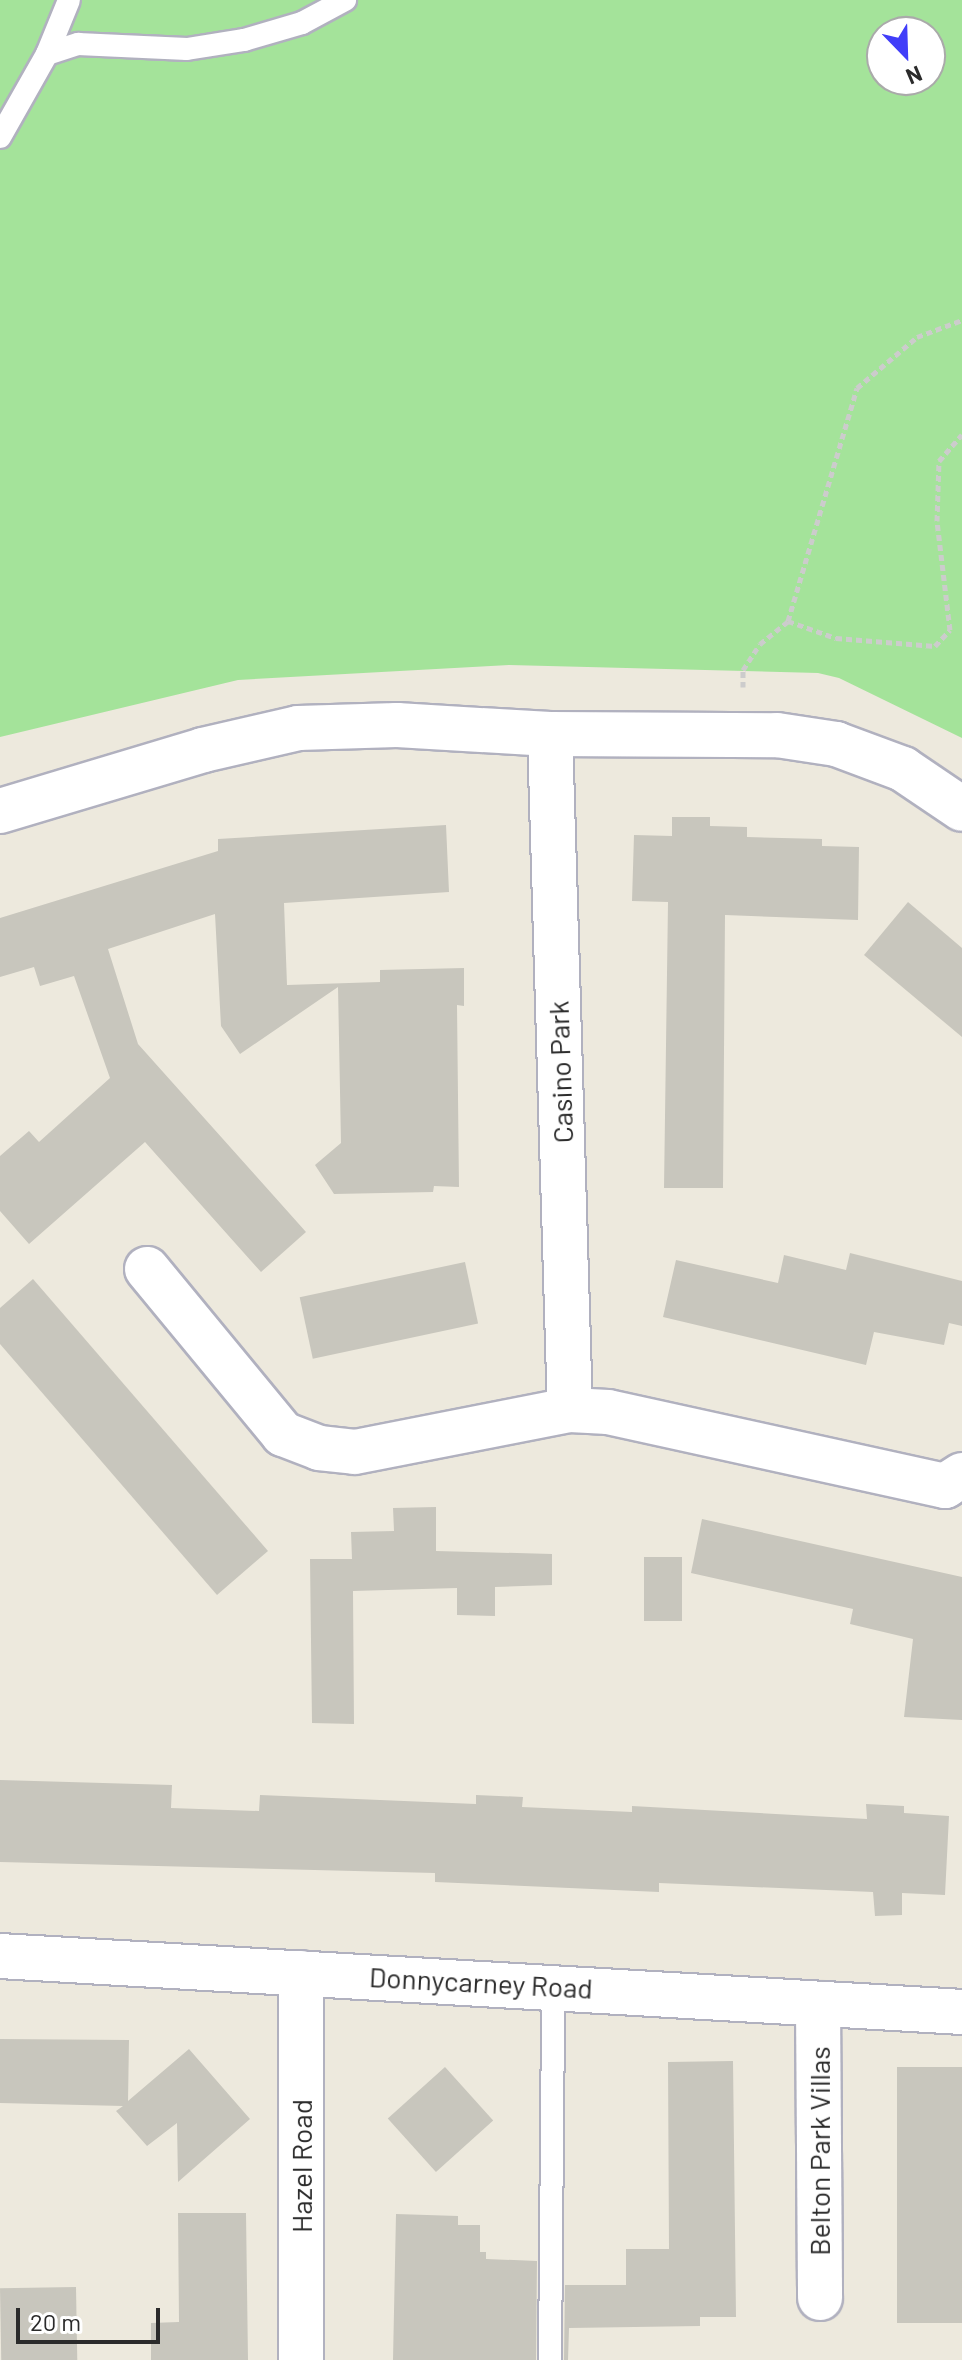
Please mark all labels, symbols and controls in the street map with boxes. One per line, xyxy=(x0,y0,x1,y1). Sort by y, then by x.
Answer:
north arrow xyxy=(866,16,946,96)
text: N xyxy=(903,61,926,91)
street label: Casino Park xyxy=(541,1000,579,1144)
street label: Donnycarney Road xyxy=(368,1959,594,2005)
street label: Belton Park Villas xyxy=(802,2046,836,2256)
street label: Hazel Road xyxy=(284,2099,318,2233)
scale bar xyxy=(20,2292,164,2342)
text: 20 m xyxy=(30,2307,81,2336)

